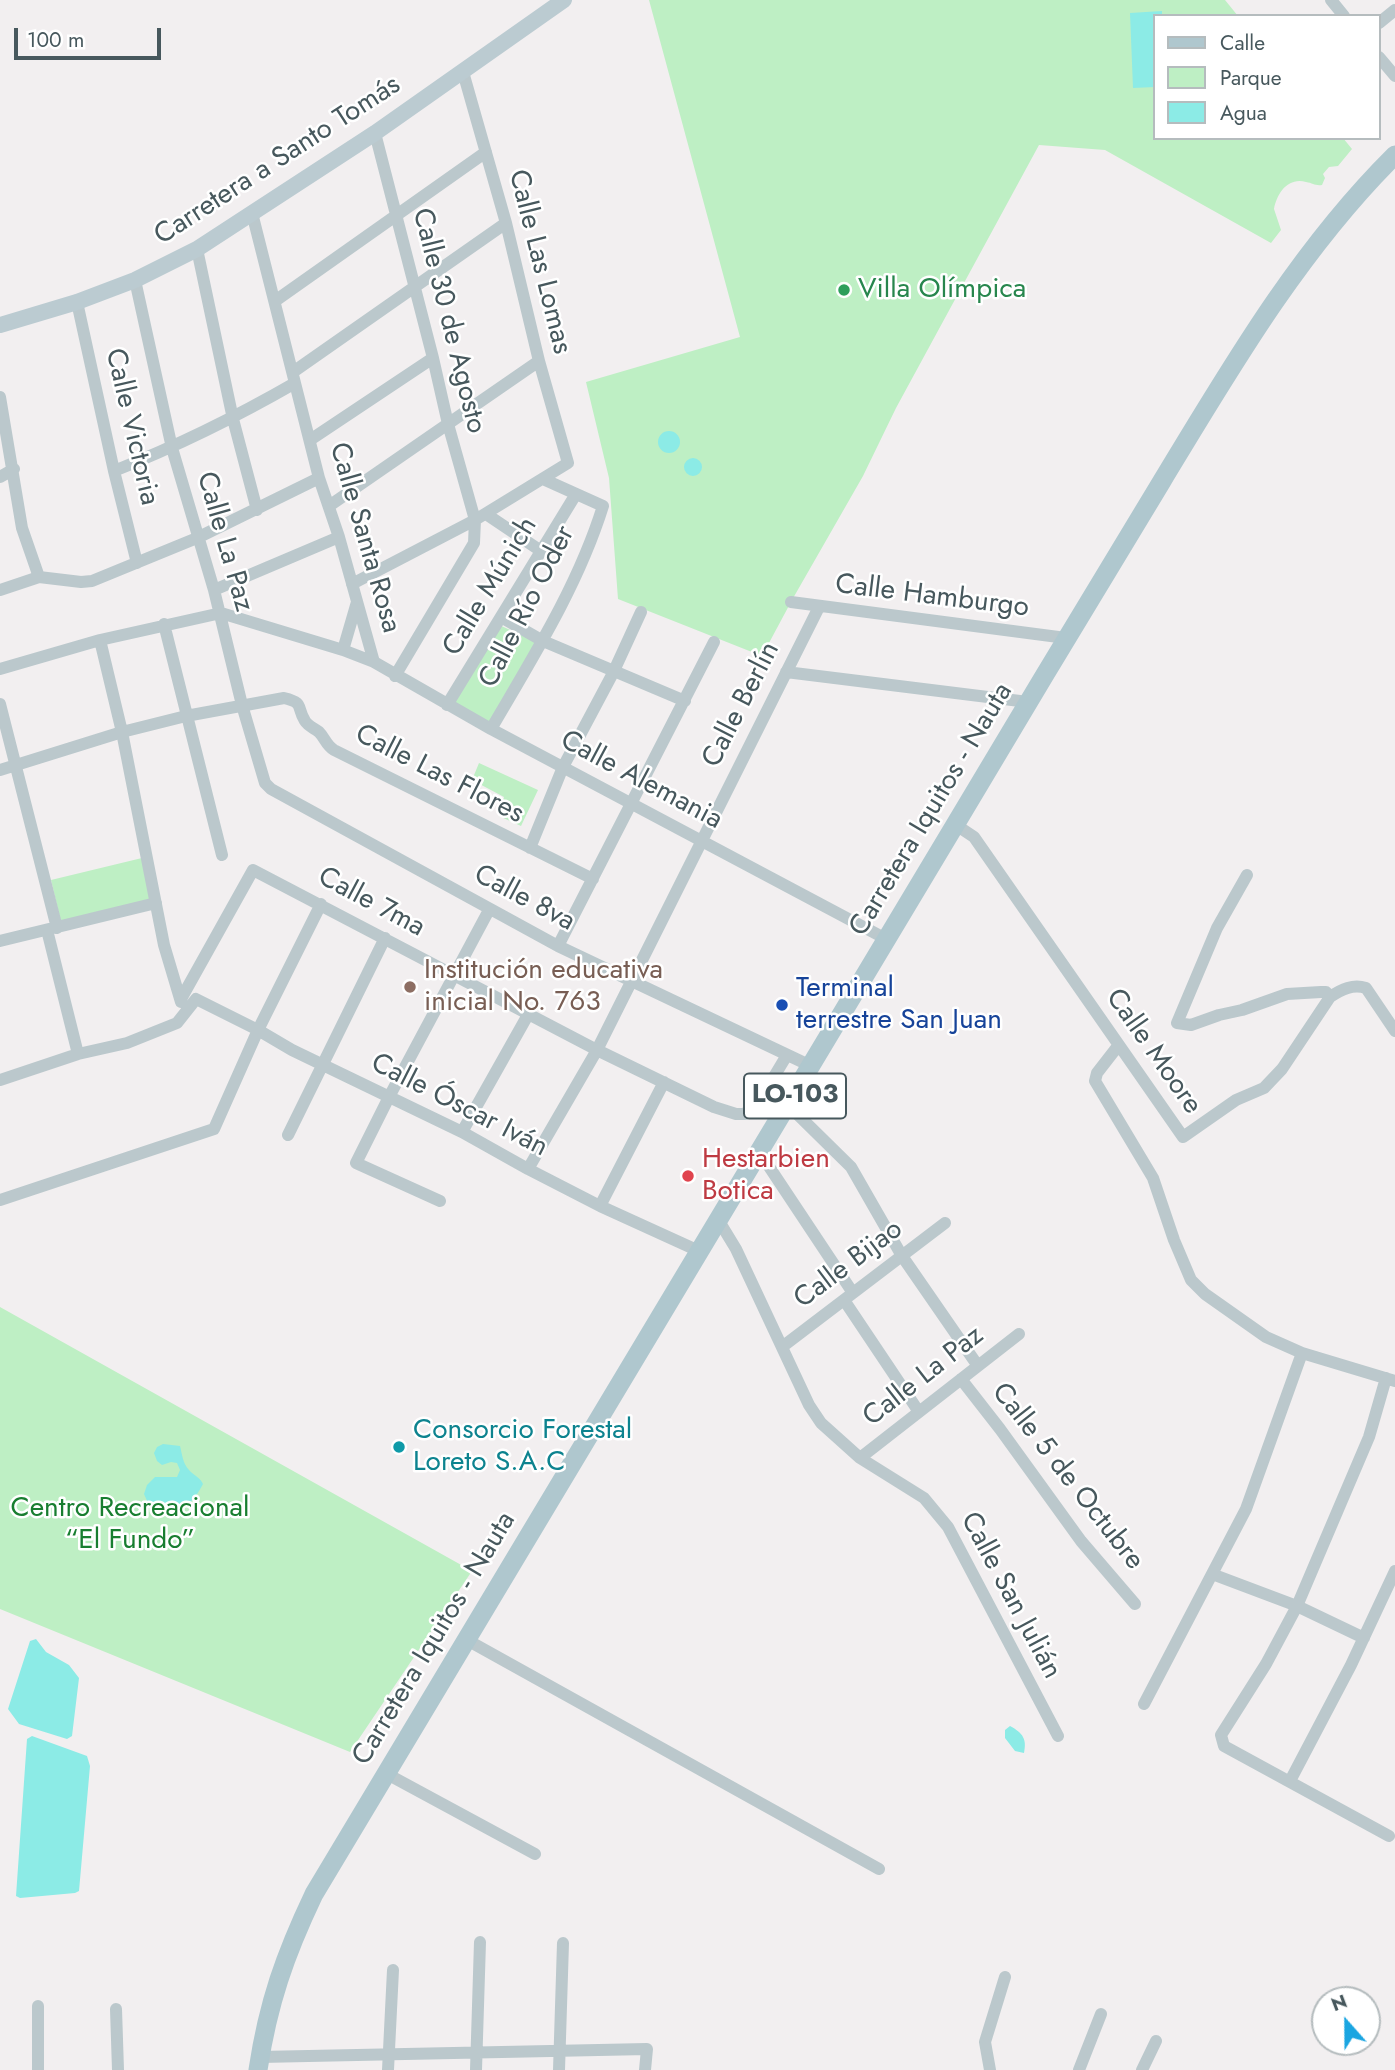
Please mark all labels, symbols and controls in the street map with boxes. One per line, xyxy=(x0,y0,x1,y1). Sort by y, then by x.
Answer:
scale bar xyxy=(18,14,164,58)
legend xyxy=(1154,14,1381,140)
text: 100 m xyxy=(27,25,84,55)
text: Calle xyxy=(1220,28,1265,58)
text: Parque xyxy=(1220,63,1282,93)
street label: Carretera a Santo Tomás xyxy=(149,69,407,253)
text: Agua xyxy=(1220,98,1267,128)
street label: Calle Las Lomas xyxy=(500,166,578,358)
street label: Calle 30 de Agosto xyxy=(404,205,492,437)
place label: Villa Olímpica xyxy=(858,273,1026,307)
marker: Villa Olímpica xyxy=(836,282,852,298)
street label: Calle Victoria xyxy=(97,345,165,509)
street label: Calle Santa Rosa xyxy=(321,439,407,637)
street label: Calle La Paz xyxy=(188,468,260,616)
street label: Calle Múnich xyxy=(436,512,546,662)
street label: Calle Río Oder xyxy=(473,520,583,694)
street label: Calle Hamburgo xyxy=(833,568,1031,626)
street label: Calle Berlín xyxy=(696,637,788,773)
street label: Carretera Iquitos - Nauta xyxy=(843,677,1021,943)
street label: Calle Las Flores xyxy=(349,718,529,832)
street label: Calle Alemania xyxy=(554,724,728,838)
street label: Calle 8va xyxy=(468,858,580,940)
street label: Calle 7ma xyxy=(312,861,430,945)
place label: Institución educativa inicial No. 763 xyxy=(424,954,663,1020)
place label: Terminal terrestre San Juan xyxy=(796,972,1002,1038)
marker: Institución educativa inicial No. 763 xyxy=(402,979,418,995)
street label: Calle Moore xyxy=(1098,983,1208,1121)
marker: Terminal terrestre San Juan xyxy=(774,997,790,1013)
street label: Calle Óscar Iván xyxy=(365,1047,553,1165)
road number: LO-103 xyxy=(744,1074,846,1119)
place label: Hestarbien Botica xyxy=(702,1143,830,1209)
marker: Hestarbien Botica xyxy=(680,1168,696,1184)
street label: Calle Bijao xyxy=(788,1213,910,1317)
street label: Calle La Paz xyxy=(857,1320,991,1434)
street label: Calle 5 de Octubre xyxy=(984,1377,1150,1577)
place label: Consorcio Forestal Loreto S.A.C xyxy=(413,1414,632,1480)
marker: Consorcio Forestal Loreto S.A.C xyxy=(391,1439,407,1455)
park label: Centro Recreacional “El Fundo” xyxy=(10,1492,250,1558)
street label: Carretera Iquitos - Nauta xyxy=(346,1506,524,1772)
street label: Calle San Julián xyxy=(952,1507,1068,1685)
north arrow xyxy=(1311,1986,1381,2056)
text: N xyxy=(1327,1987,1351,2018)

